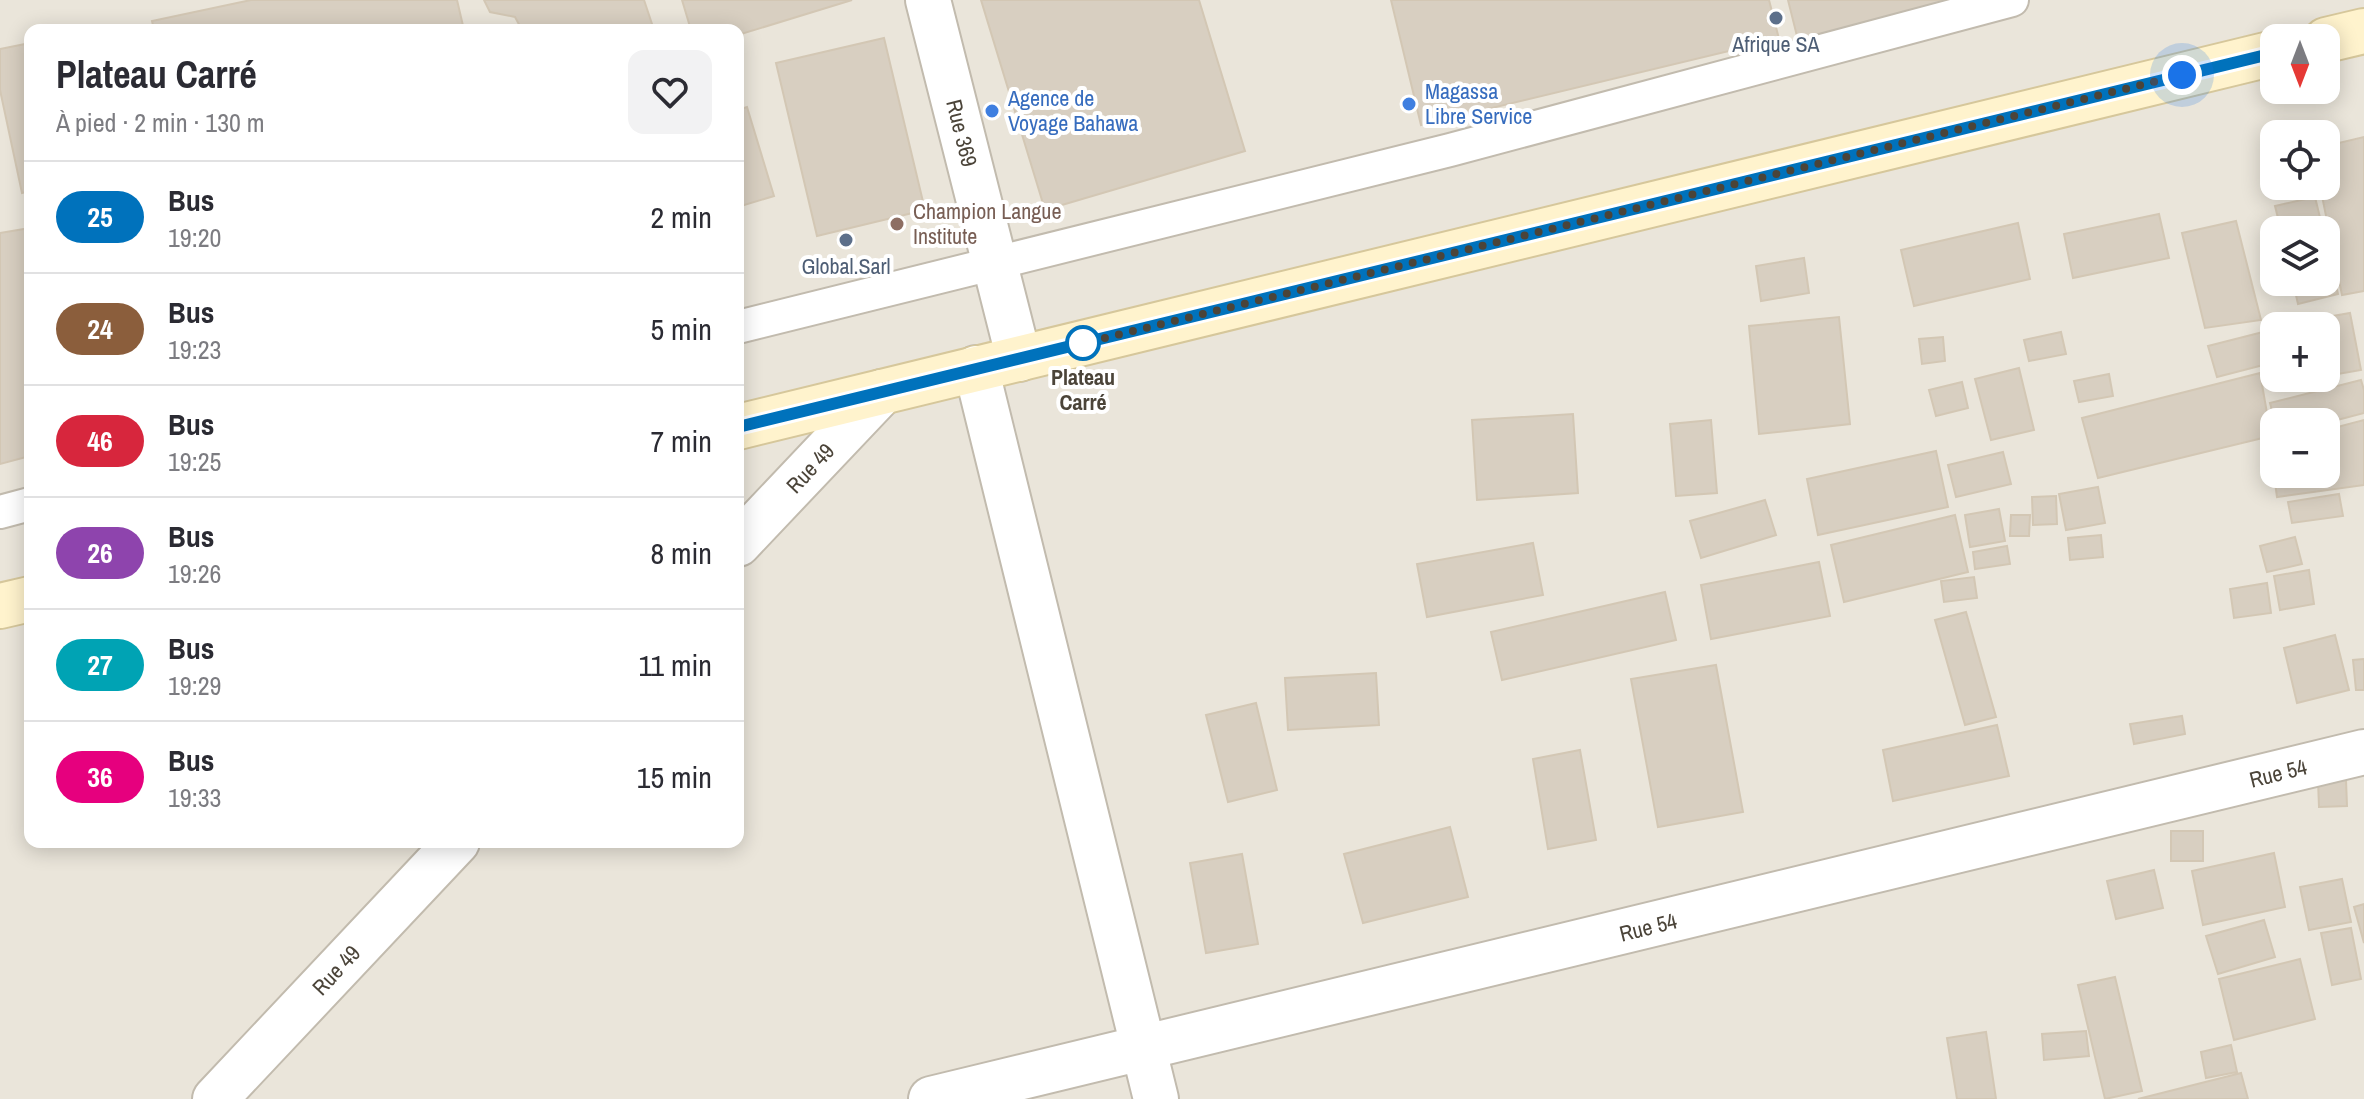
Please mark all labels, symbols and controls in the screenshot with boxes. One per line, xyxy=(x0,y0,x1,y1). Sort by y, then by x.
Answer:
marker: Afrique SA xyxy=(1767,9,1785,27)
north arrow xyxy=(2260,24,2340,104)
map controls xyxy=(2260,24,2340,488)
place label: Afrique SA xyxy=(1731,29,1821,59)
text: Plateau Carré xyxy=(56,49,257,100)
button: heart xyxy=(628,50,712,134)
your location xyxy=(2162,55,2202,95)
place label: Magassa Libre Service xyxy=(1425,76,1532,131)
place label: Agence de Voyage Bahawa xyxy=(1007,83,1138,138)
marker: Magassa Libre Service xyxy=(1400,95,1418,113)
street label: Rue 369 xyxy=(939,96,985,170)
marker: Agence de Voyage Bahawa xyxy=(983,102,1001,120)
text: À pied · 2 min · 130 m xyxy=(56,105,265,140)
button: locate xyxy=(2260,120,2340,200)
text: Bus xyxy=(168,180,214,220)
place label: Champion Langue Institute xyxy=(913,196,1061,251)
text: 2 min xyxy=(650,197,712,237)
text: 25 xyxy=(87,198,113,236)
marker: Champion Langue Institute xyxy=(888,215,906,233)
button: layers xyxy=(2260,216,2340,296)
text: 19:20 xyxy=(168,220,221,255)
marker: Global.Sarl xyxy=(837,231,855,249)
place label: Global.Sarl xyxy=(801,251,891,281)
text: Bus xyxy=(168,292,214,332)
text: 5 min xyxy=(650,309,712,349)
text: 24 xyxy=(87,310,113,348)
button: + xyxy=(2260,312,2340,392)
marker: Plateau Carré xyxy=(1066,326,1100,360)
text: 19:23 xyxy=(168,332,221,367)
place label: Plateau Carré xyxy=(1051,362,1115,417)
text: Bus xyxy=(168,404,214,444)
button: − xyxy=(2260,408,2340,488)
text: 7 min xyxy=(650,421,712,461)
text: 46 xyxy=(87,422,113,460)
street label: Rue 49 xyxy=(779,436,841,500)
text: 19:25 xyxy=(168,444,221,479)
text: Bus xyxy=(168,516,214,556)
text: 8 min xyxy=(650,533,712,573)
text: 26 xyxy=(87,534,113,572)
text: 19:26 xyxy=(168,556,221,591)
text: Bus xyxy=(168,628,214,668)
text: 11 min xyxy=(639,645,712,685)
text: 27 xyxy=(87,646,113,684)
text: 19:29 xyxy=(168,668,221,703)
text: Bus xyxy=(168,740,214,780)
street label: Rue 54 xyxy=(2246,751,2310,795)
text: 15 min xyxy=(637,757,712,797)
text: 36 xyxy=(87,758,113,796)
text: 19:33 xyxy=(168,780,221,815)
street label: Rue 54 xyxy=(1616,905,1680,949)
street label: Rue 49 xyxy=(305,938,367,1002)

